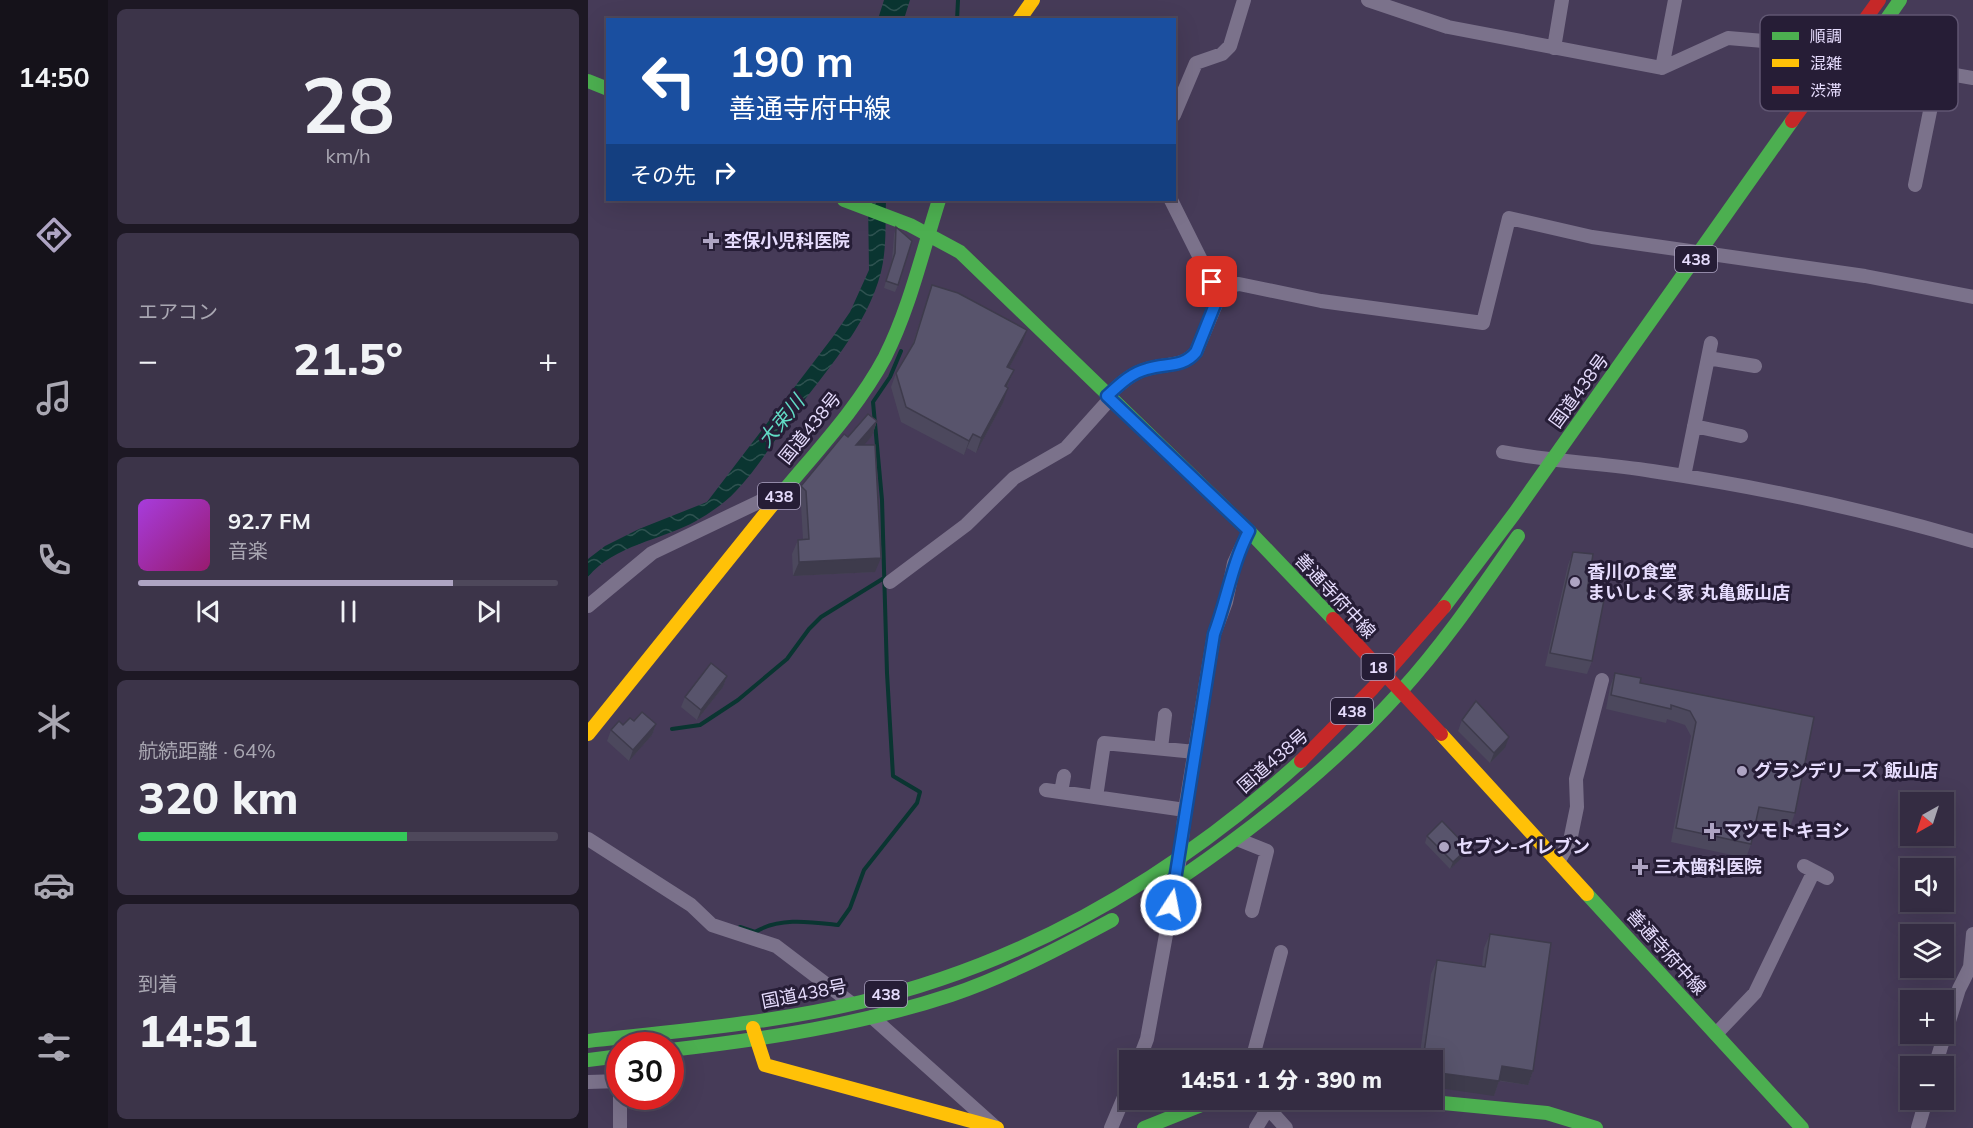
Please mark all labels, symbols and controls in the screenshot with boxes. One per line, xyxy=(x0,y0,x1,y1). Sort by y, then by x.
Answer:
legend xyxy=(1760,15,1958,111)
text: 順調 xyxy=(1810,26,1842,46)
text: 190 m xyxy=(729,35,854,88)
icon: left xyxy=(630,42,708,120)
text: 混雑 xyxy=(1810,53,1842,73)
text: 28 xyxy=(301,55,395,153)
text: 14:50 xyxy=(18,60,90,94)
text: 渋滞 xyxy=(1810,80,1842,100)
text: 善通寺府中線 xyxy=(729,91,891,125)
text: km/h xyxy=(325,143,371,168)
icon: right xyxy=(708,156,741,189)
text: その先 xyxy=(630,161,696,189)
icon: directions xyxy=(33,214,75,256)
place label: 杢保小児科医院 xyxy=(724,229,850,252)
marker: 杢保小児科医院 xyxy=(702,232,720,250)
road number: 438 xyxy=(1675,246,1717,272)
pin xyxy=(1186,256,1237,307)
icon: arrive xyxy=(1195,265,1228,298)
text: エアコン xyxy=(138,299,218,324)
text: 21.5° xyxy=(293,330,403,386)
text: − xyxy=(138,339,158,380)
text: + xyxy=(538,339,558,380)
street label: 国道438号 xyxy=(1544,349,1613,432)
icon: music xyxy=(33,377,75,419)
street label: 国道438号 xyxy=(773,387,846,468)
water label: 大束川 xyxy=(752,388,810,452)
road number: 438 xyxy=(758,483,800,509)
text: 92.7 FM xyxy=(228,507,311,535)
text: 音楽 xyxy=(228,538,268,563)
icon: phone xyxy=(33,539,75,581)
street label: 善通寺府中線 xyxy=(1290,548,1381,643)
place label: 香川の食堂 まいしょく家 丸亀飯山店 xyxy=(1587,560,1790,604)
marker: 香川の食堂 まいしょく家 丸亀飯山店 xyxy=(1568,575,1582,589)
icon: previous xyxy=(192,595,225,628)
icon: pause xyxy=(332,595,365,628)
icon: next xyxy=(472,595,505,628)
road number: 18 xyxy=(1362,654,1394,680)
road number: 438 xyxy=(1331,698,1373,724)
icon: climate xyxy=(33,701,75,743)
street label: 国道438号 xyxy=(1233,724,1313,798)
text: 航続距離 · 64% xyxy=(138,738,276,763)
place label: グランデリーズ 飯山店 xyxy=(1754,759,1938,782)
marker: グランデリーズ 飯山店 xyxy=(1735,764,1749,778)
text: 320 km xyxy=(138,769,299,825)
north arrow xyxy=(1900,792,1954,846)
map controls xyxy=(1900,792,1954,1110)
place label: マツモトキヨシ xyxy=(1724,819,1850,842)
marker: マツモトキヨシ xyxy=(1705,824,1719,838)
place label: セブン-イレブン xyxy=(1456,835,1590,858)
marker: セブン-イレブン xyxy=(1437,840,1451,854)
place label: 三木歯科医院 xyxy=(1654,855,1762,878)
marker: 三木歯科医院 xyxy=(1631,858,1649,876)
button: sound xyxy=(1900,858,1954,912)
icon: car xyxy=(33,864,75,906)
position arrow xyxy=(1139,873,1203,937)
street label: 善通寺府中線 xyxy=(1622,904,1711,999)
button: layers xyxy=(1900,924,1954,978)
text: 到着 xyxy=(138,971,178,996)
street label: 国道438号 xyxy=(759,974,849,1013)
road number: 438 xyxy=(865,981,907,1007)
button: + xyxy=(1900,990,1954,1044)
text: 14:51 xyxy=(138,1002,258,1058)
icon: filters xyxy=(33,1026,75,1068)
speed limit sign: 30 xyxy=(606,1032,684,1110)
button: − xyxy=(1900,1056,1954,1110)
text: 14:51 · 1 分 · 390 m xyxy=(1180,1066,1382,1094)

